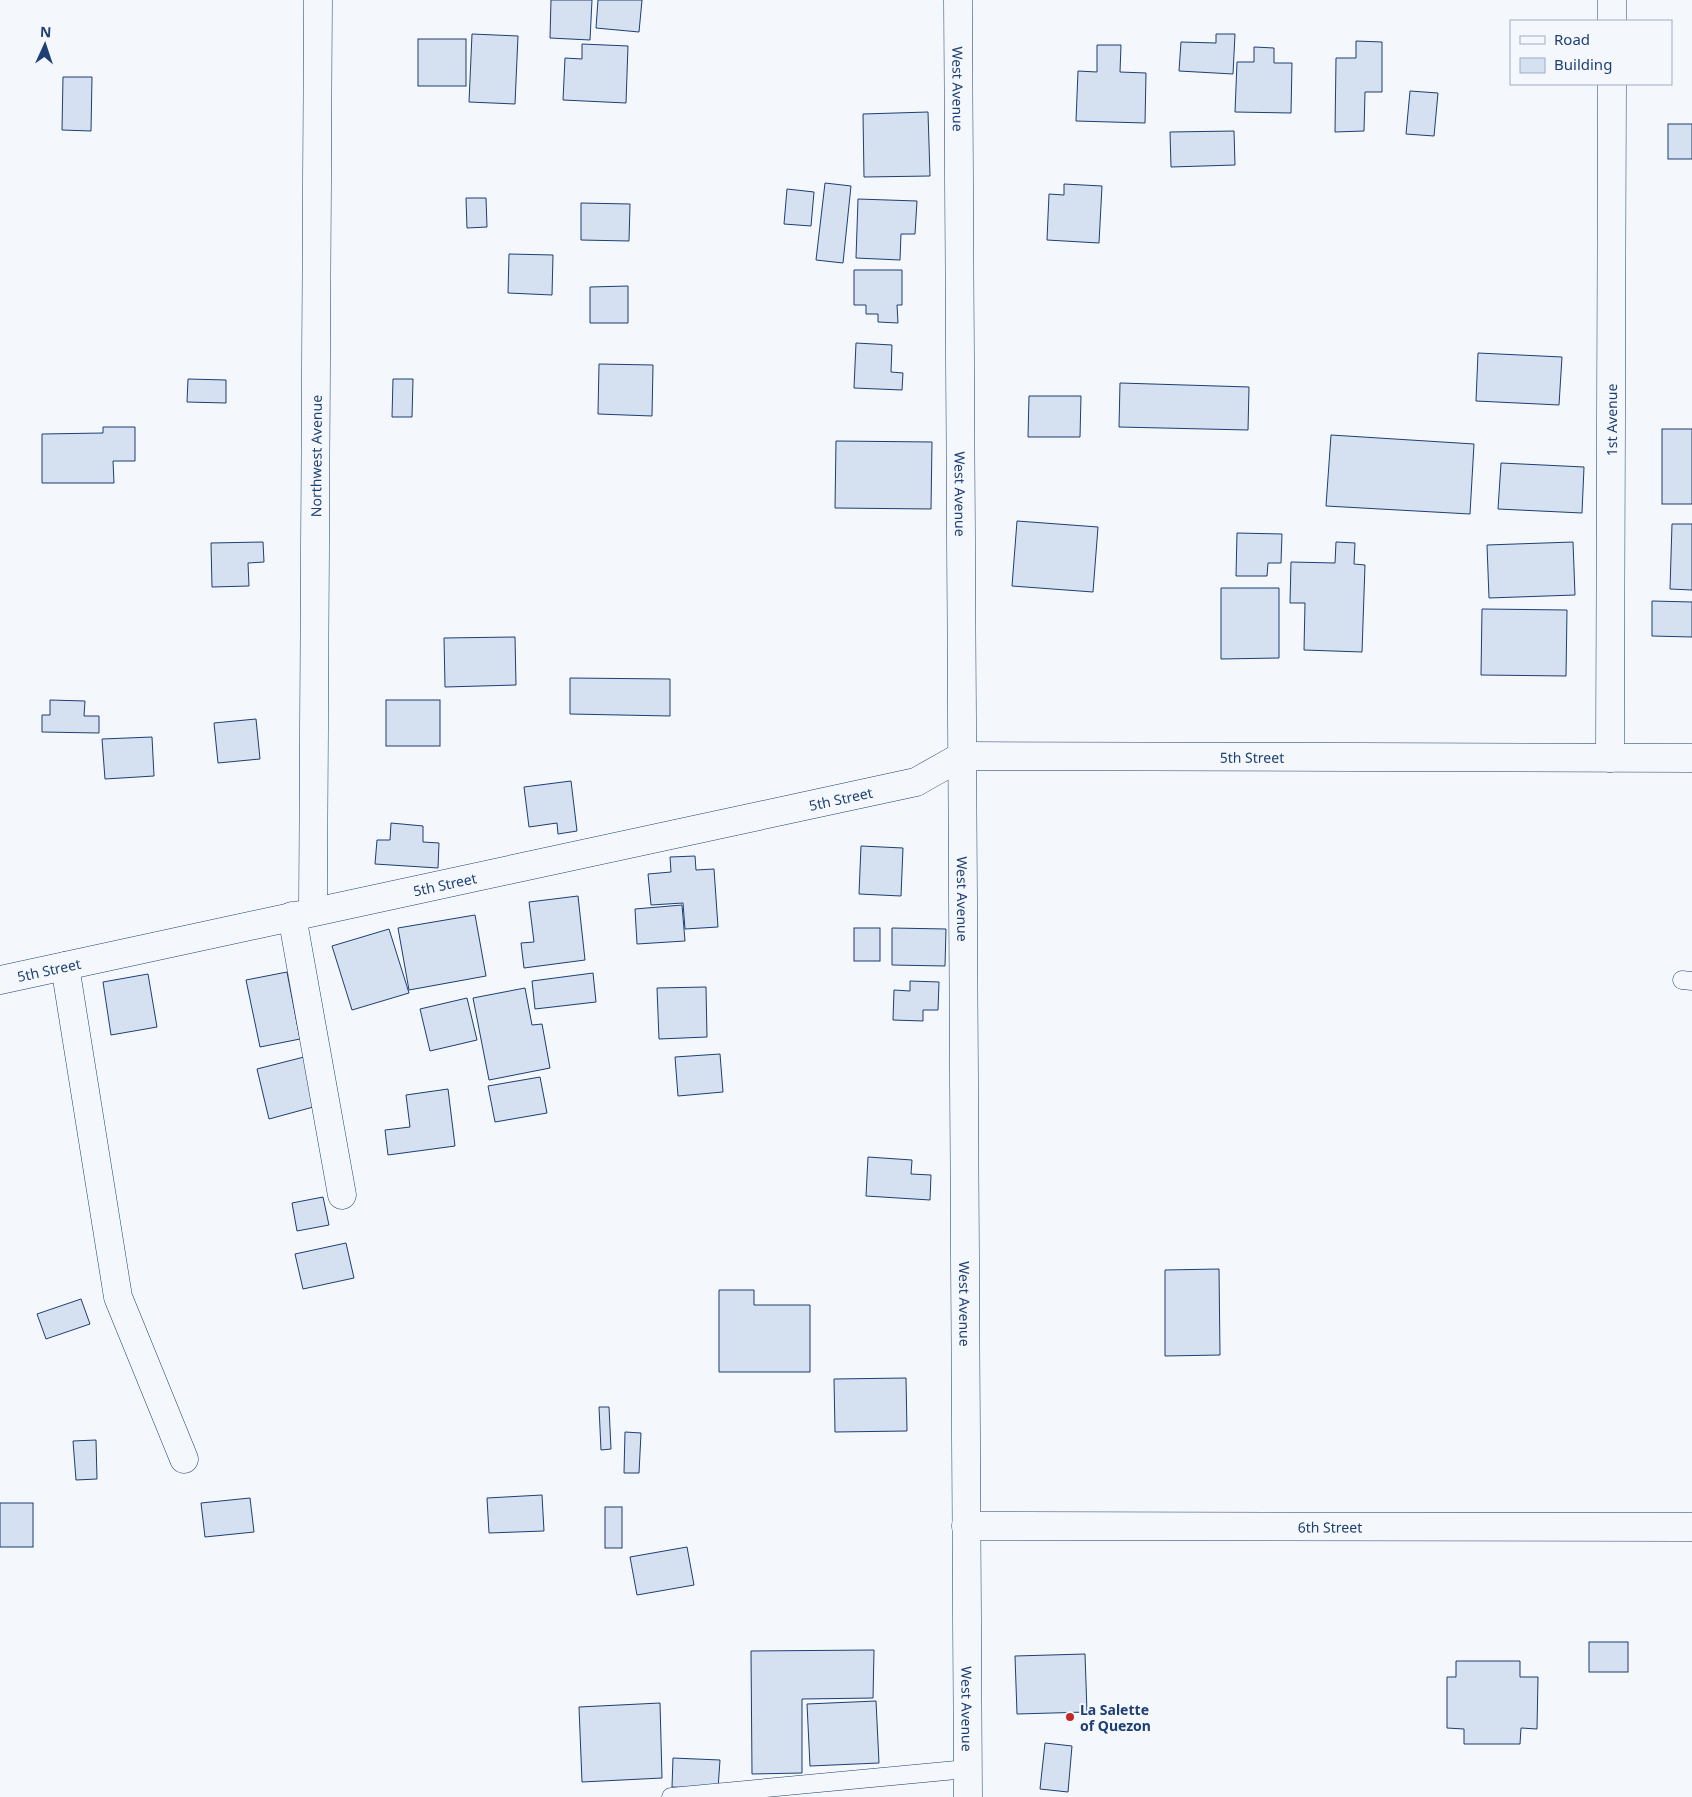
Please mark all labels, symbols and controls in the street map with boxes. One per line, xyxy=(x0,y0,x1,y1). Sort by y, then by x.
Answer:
north arrow xyxy=(20,20,70,70)
legend xyxy=(1510,20,1672,85)
text: N xyxy=(40,22,52,41)
text: Road xyxy=(1554,29,1590,49)
street label: West Avenue xyxy=(949,46,968,132)
text: Building xyxy=(1554,54,1612,74)
street label: 1st Avenue xyxy=(1601,384,1621,456)
street label: Northwest Avenue xyxy=(306,395,325,517)
street label: West Avenue xyxy=(951,451,970,537)
street label: 5th Street xyxy=(1220,747,1284,766)
street label: 5th Street xyxy=(807,782,874,814)
street label: West Avenue xyxy=(953,856,973,942)
street label: 5th Street xyxy=(411,868,478,900)
street label: 5th Street xyxy=(15,953,82,986)
street label: West Avenue xyxy=(956,1261,975,1347)
street label: 6th Street xyxy=(1298,1517,1362,1536)
street label: West Avenue xyxy=(958,1666,977,1752)
place label: La Salette of Quezon xyxy=(1080,1700,1151,1735)
marker: La Salette of Quezon xyxy=(1064,1711,1076,1723)

